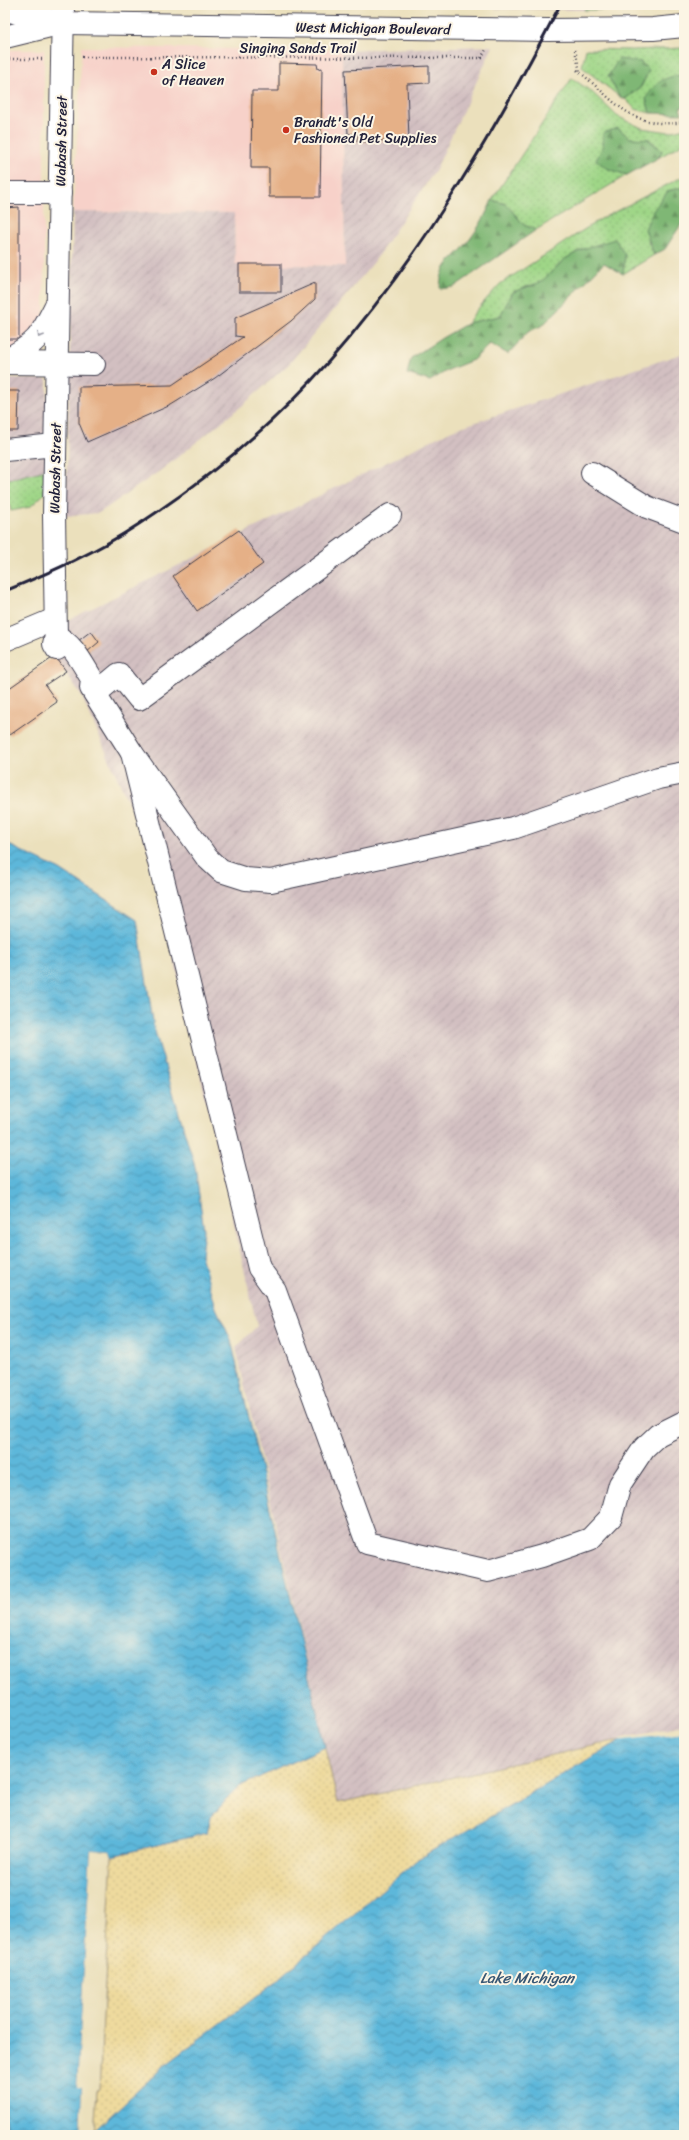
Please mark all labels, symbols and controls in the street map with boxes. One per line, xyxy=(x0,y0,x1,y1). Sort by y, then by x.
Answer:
street label: West Michigan Boulevard xyxy=(295,15,452,42)
street label: Singing Sands Trail xyxy=(239,36,358,61)
place label: A Slice of Heaven xyxy=(161,52,225,93)
marker: A Slice of Heaven xyxy=(149,67,159,77)
street label: Wabash Street xyxy=(48,94,75,187)
place label: Brandt's Old Fashioned Pet Supplies xyxy=(294,110,437,151)
marker: Brandt's Old Fashioned Pet Supplies xyxy=(281,125,291,135)
one-way arrow xyxy=(38,330,45,337)
street label: Wabash Street xyxy=(42,421,69,514)
water label: Lake Michigan xyxy=(480,1965,576,1991)

